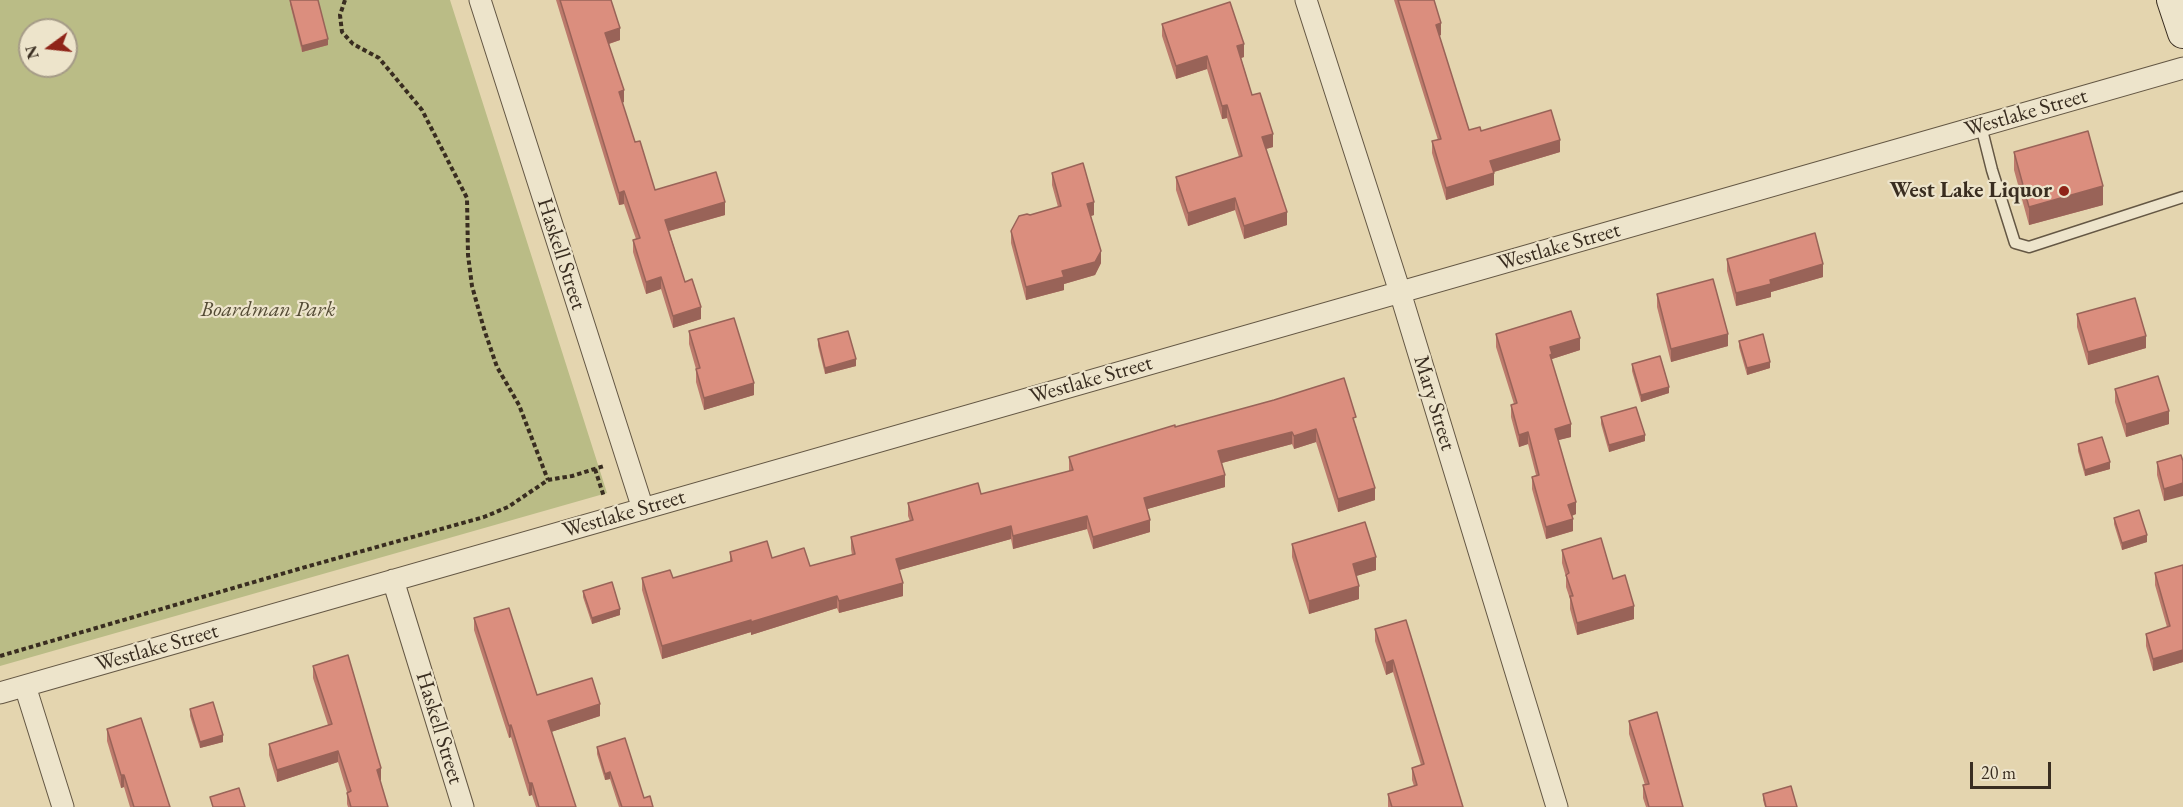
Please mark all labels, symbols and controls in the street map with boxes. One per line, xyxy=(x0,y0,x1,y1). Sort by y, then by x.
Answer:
north arrow xyxy=(18,18,78,78)
text: N xyxy=(20,43,44,61)
street label: Westlake Street xyxy=(1962,83,2090,143)
place label: West Lake Liquor xyxy=(1890,178,2052,204)
marker: West Lake Liquor xyxy=(2057,184,2071,198)
street label: Haskell Street xyxy=(531,195,591,313)
street label: Westlake Street xyxy=(1495,217,1623,277)
park label: Boardman Park xyxy=(201,297,335,323)
street label: Westlake Street xyxy=(1027,350,1155,410)
street label: Mary Street xyxy=(1407,352,1461,454)
street label: Westlake Street xyxy=(560,484,688,544)
street label: Westlake Street xyxy=(93,618,221,678)
street label: Haskell Street xyxy=(409,669,469,787)
scale bar xyxy=(1973,750,2054,788)
text: 20 m xyxy=(1981,761,2016,784)

